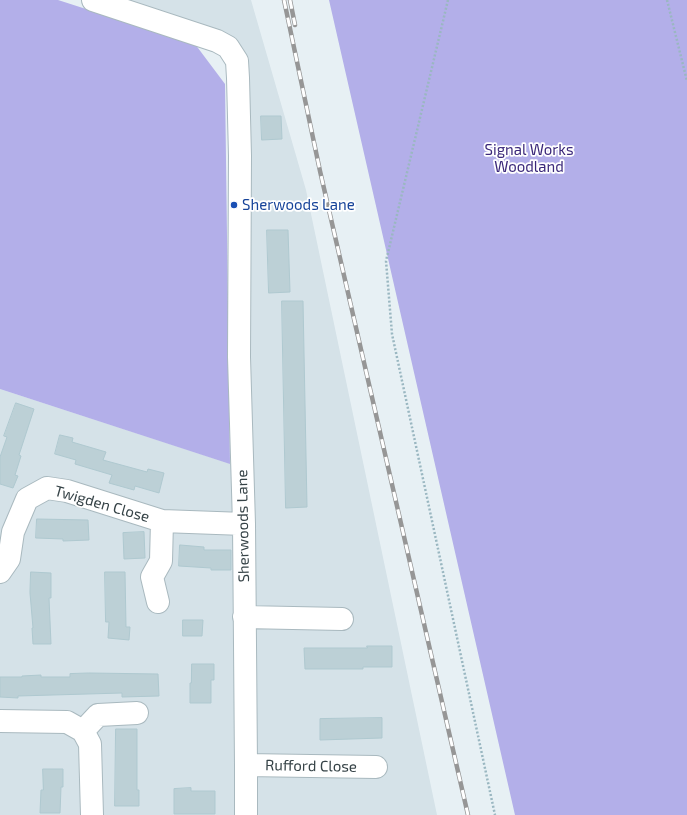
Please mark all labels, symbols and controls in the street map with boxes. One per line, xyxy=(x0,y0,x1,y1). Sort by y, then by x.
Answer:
park label: Signal Works Woodland xyxy=(485,141,573,176)
place label: Sherwoods Lane xyxy=(242,196,355,214)
marker: Sherwoods Lane xyxy=(229,200,239,210)
street label: Sherwoods Lane xyxy=(233,469,253,583)
street label: Twigden Close xyxy=(52,482,152,526)
street label: Rufford Close xyxy=(265,756,357,776)

